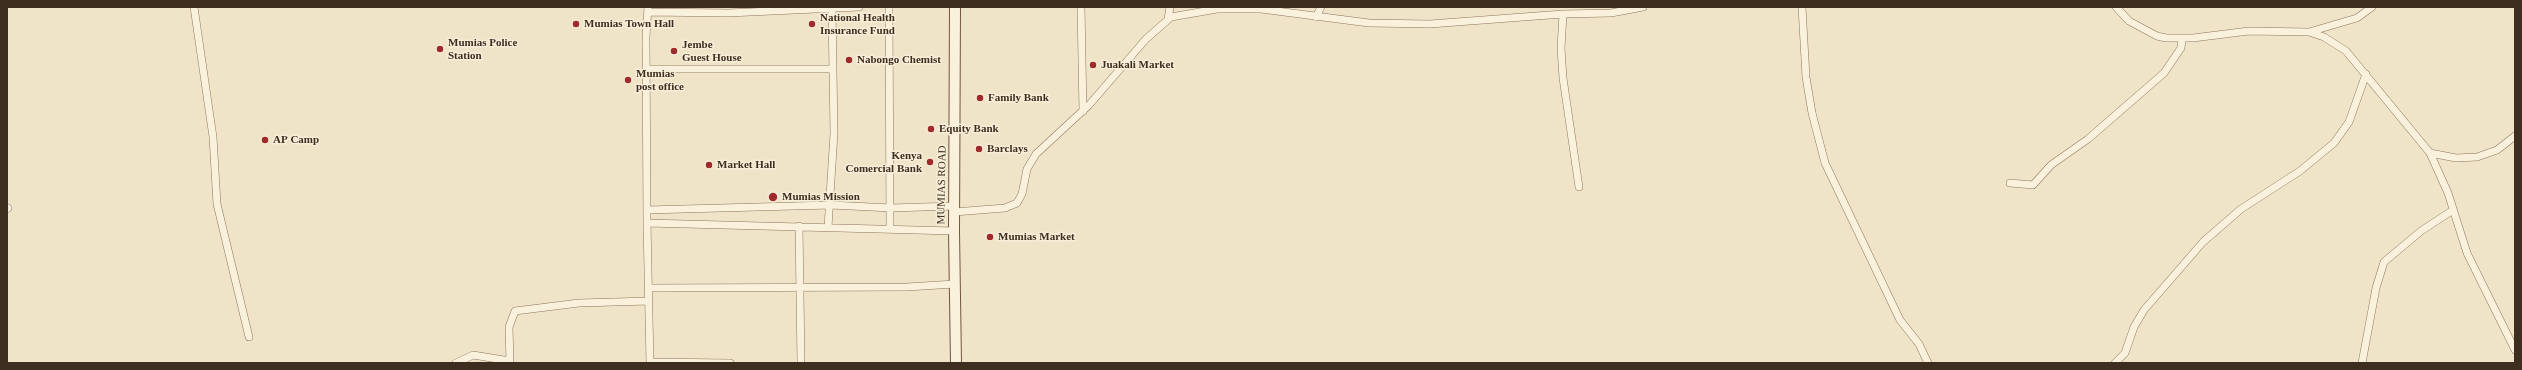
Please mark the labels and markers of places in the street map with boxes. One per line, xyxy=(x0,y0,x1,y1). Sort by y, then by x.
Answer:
place label: National Health Insurance Fund xyxy=(820,11,895,37)
place label: Mumias Town Hall xyxy=(584,17,674,31)
marker: Mumias Town Hall xyxy=(571,19,581,29)
marker: National Health Insurance Fund xyxy=(807,19,817,29)
place label: Mumias Police Station xyxy=(448,36,517,62)
place label: Jembe Guest House xyxy=(682,38,742,64)
marker: Mumias Police Station xyxy=(435,44,445,54)
marker: Jembe Guest House xyxy=(669,46,679,56)
place label: Nabongo Chemist xyxy=(857,53,941,67)
marker: Nabongo Chemist xyxy=(844,55,854,65)
place label: Juakali Market xyxy=(1101,58,1174,72)
marker: Juakali Market xyxy=(1088,60,1098,70)
place label: Mumias post office xyxy=(636,67,684,93)
marker: Mumias post office xyxy=(623,75,633,85)
place label: Family Bank xyxy=(988,91,1049,105)
marker: Family Bank xyxy=(975,93,985,103)
place label: Equity Bank xyxy=(939,122,999,136)
marker: Equity Bank xyxy=(926,124,936,134)
place label: AP Camp xyxy=(273,133,319,147)
marker: AP Camp xyxy=(260,135,270,145)
place label: Barclays xyxy=(987,142,1028,156)
marker: Barclays xyxy=(974,144,984,154)
place label: Kenya Comercial Bank xyxy=(846,149,922,175)
marker: Kenya Comercial Bank xyxy=(925,157,935,167)
place label: Market Hall xyxy=(717,158,775,172)
marker: Market Hall xyxy=(704,160,714,170)
place label: Mumias Mission xyxy=(782,190,860,204)
marker: Mumias Mission xyxy=(767,191,779,203)
place label: Mumias Market xyxy=(998,230,1075,244)
marker: Mumias Market xyxy=(985,232,995,242)

